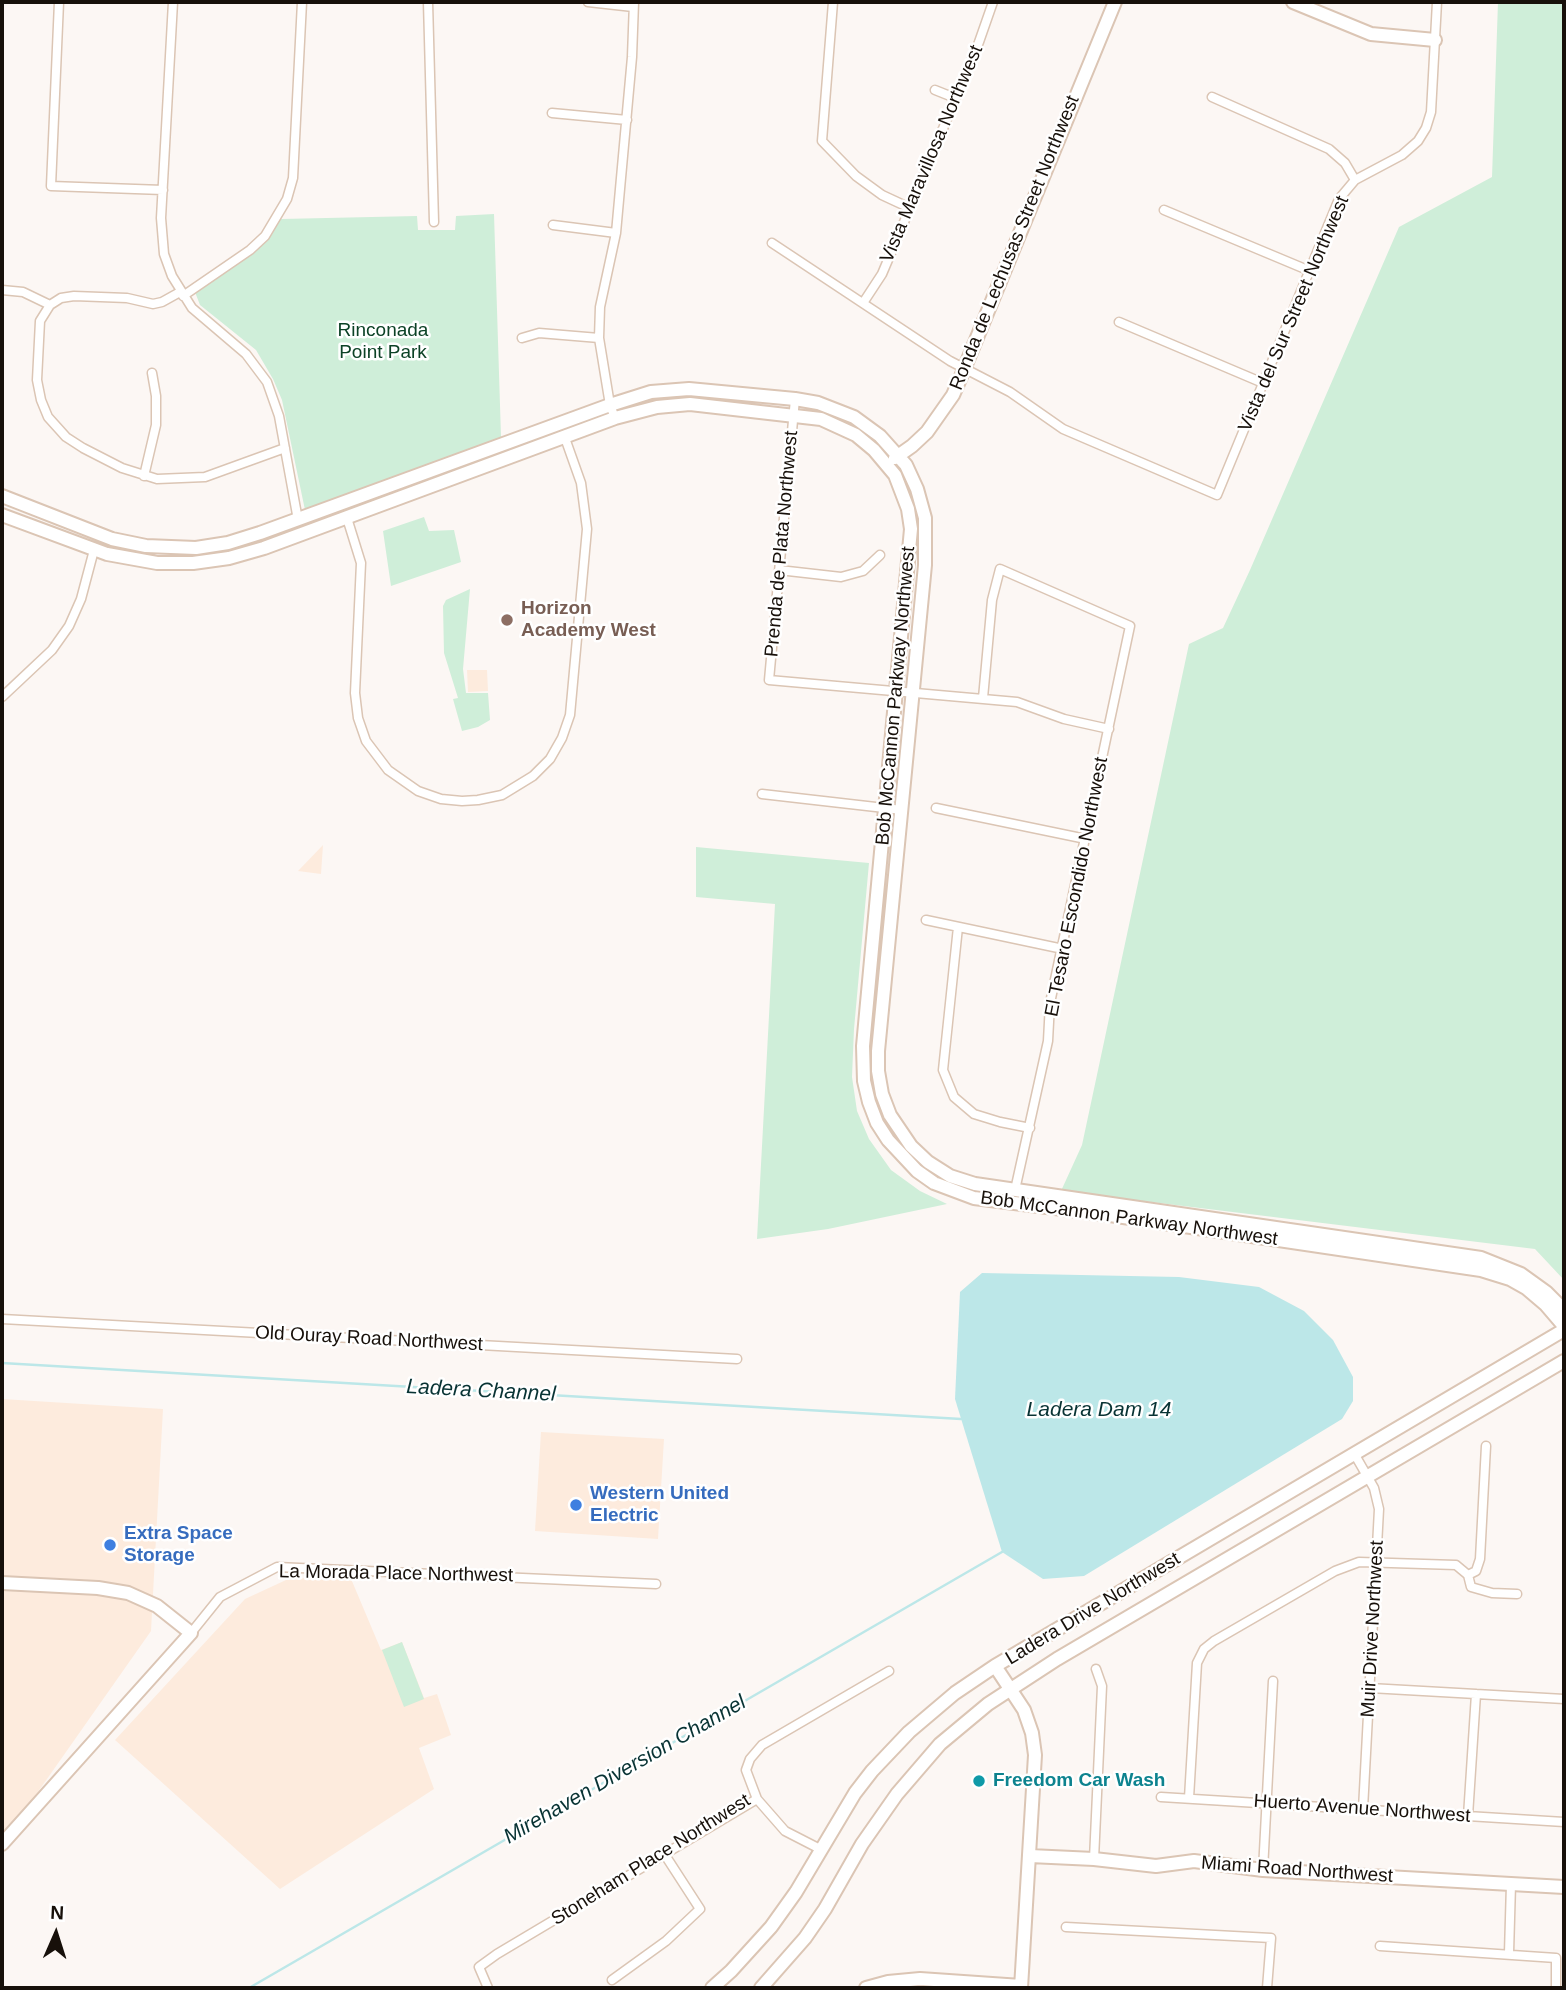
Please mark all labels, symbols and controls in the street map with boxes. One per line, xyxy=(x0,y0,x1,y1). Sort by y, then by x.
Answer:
street label: Vista Maravillosa Northwest xyxy=(876,42,988,266)
street label: Ronda de Lechusas Street Northwest xyxy=(945,92,1085,394)
street label: Vista del Sur Street Northwest xyxy=(1234,193,1354,435)
park label: Rinconada Point Park xyxy=(338,320,428,364)
street label: Prenda de Plata Northwest xyxy=(761,430,803,658)
street label: Bob McCannon Parkway Northwest xyxy=(872,546,920,846)
place label: Horizon Academy West xyxy=(521,598,656,642)
marker: Horizon Academy West xyxy=(499,612,515,628)
street label: El Tesaro Escondido Northwest xyxy=(1041,755,1113,1019)
street label: Bob McCannon Parkway Northwest xyxy=(979,1187,1279,1251)
street label: Old Ouray Road Northwest xyxy=(255,1322,483,1356)
water label: Ladera Channel xyxy=(406,1375,556,1407)
water label: Ladera Dam 14 xyxy=(1027,1397,1171,1423)
place label: Western United Electric xyxy=(590,1483,729,1527)
marker: Western United Electric xyxy=(568,1497,584,1513)
place label: Extra Space Storage xyxy=(124,1523,233,1567)
marker: Extra Space Storage xyxy=(102,1537,118,1553)
street label: Muir Drive Northwest xyxy=(1357,1540,1389,1718)
street label: Ladera Drive Northwest xyxy=(1002,1548,1184,1670)
street label: La Morada Place Northwest xyxy=(279,1561,513,1587)
water label: Mirehaven Diversion Channel xyxy=(499,1690,751,1850)
place label: Freedom Car Wash xyxy=(993,1770,1165,1792)
marker: Freedom Car Wash xyxy=(971,1773,987,1789)
street label: Stoneham Place Northwest xyxy=(547,1789,755,1931)
street label: Huerto Avenue Northwest xyxy=(1253,1790,1471,1828)
street label: Miami Road Northwest xyxy=(1200,1852,1394,1888)
north arrow xyxy=(21,1899,91,1969)
text: N xyxy=(50,1902,65,1923)

